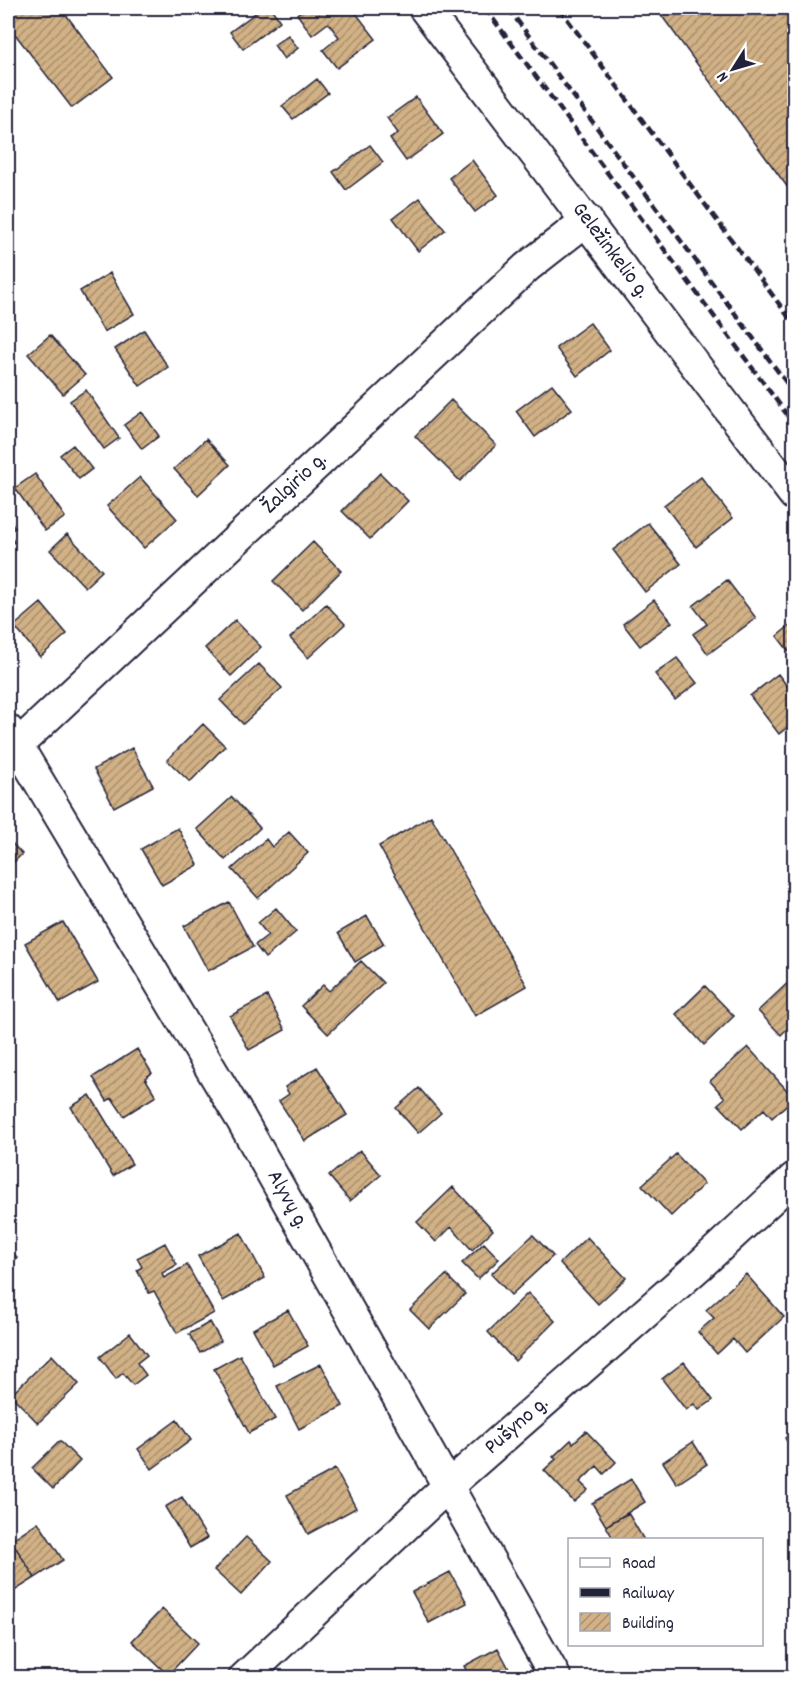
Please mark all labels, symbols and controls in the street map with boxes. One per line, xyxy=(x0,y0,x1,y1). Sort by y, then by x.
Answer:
north arrow xyxy=(703,39,763,99)
text: N xyxy=(711,66,735,87)
street label: Geležinkelio g. xyxy=(563,196,657,306)
street label: Žalgirio g. xyxy=(255,446,335,522)
street label: Alyvų g. xyxy=(258,1165,316,1235)
street label: Pušyno g. xyxy=(478,1389,556,1463)
legend xyxy=(568,1538,763,1646)
text: Road xyxy=(622,1552,656,1577)
text: Railway xyxy=(622,1582,675,1607)
text: Building xyxy=(622,1612,674,1637)

